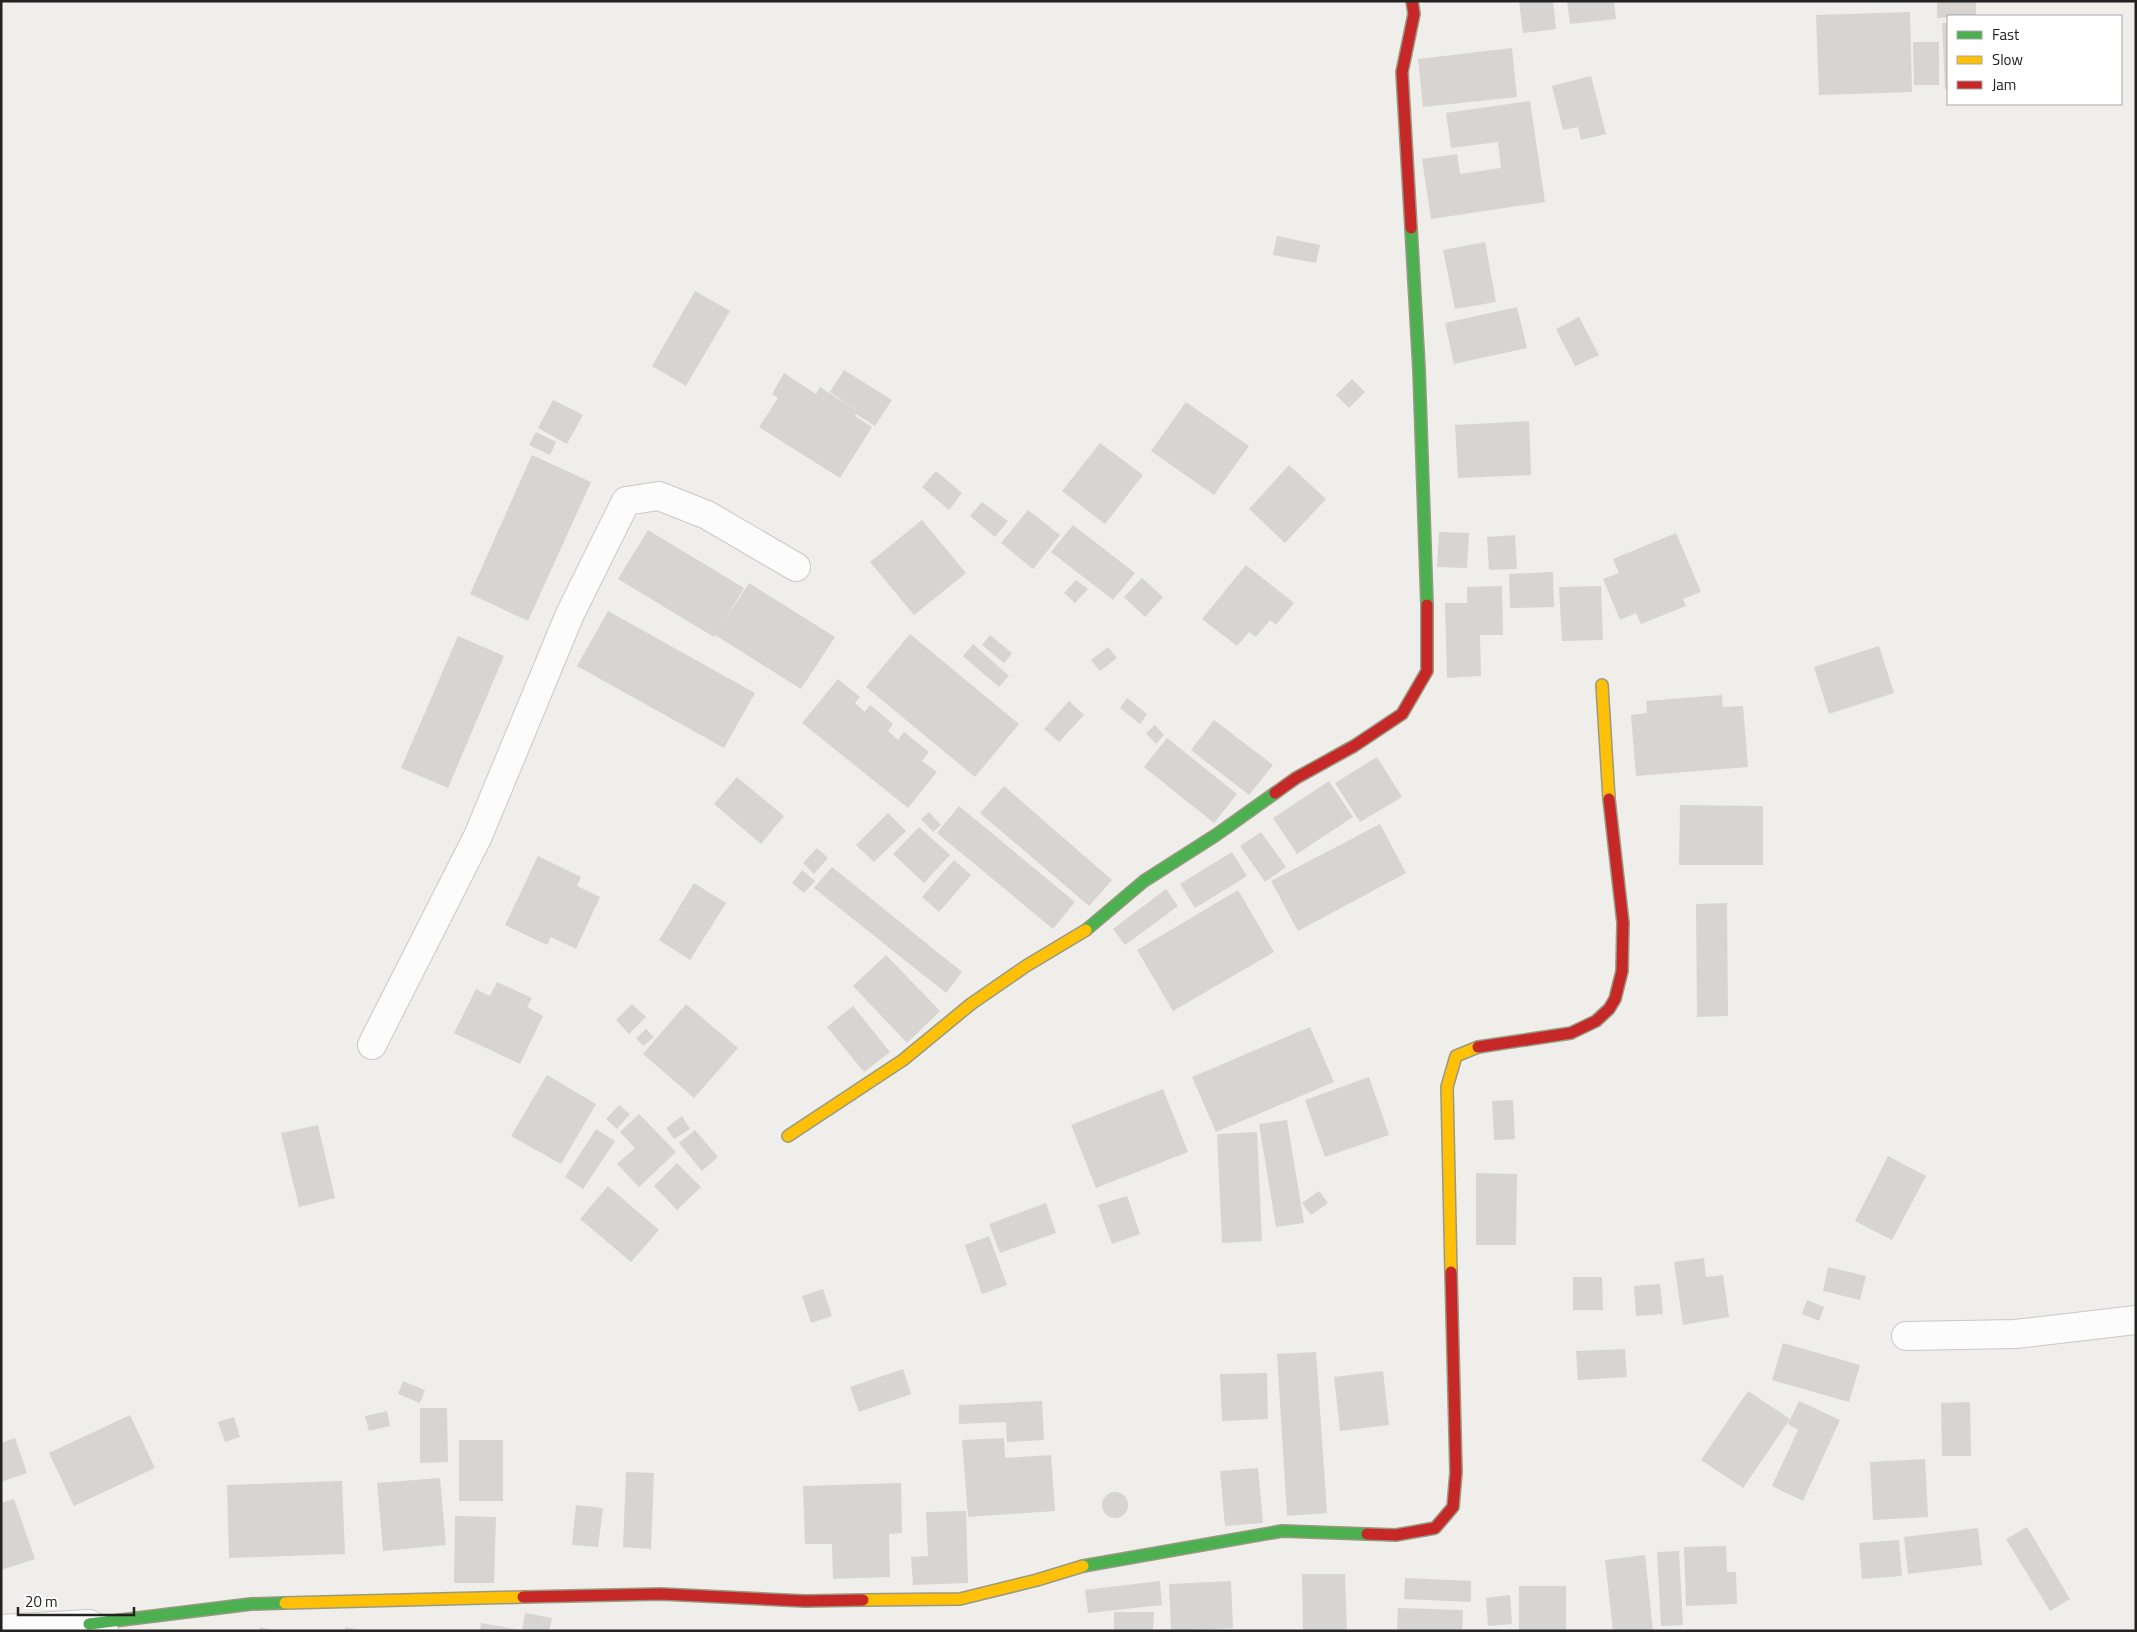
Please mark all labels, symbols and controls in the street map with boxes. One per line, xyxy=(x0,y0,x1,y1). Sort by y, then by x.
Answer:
legend xyxy=(1947,15,2122,105)
text: Fast xyxy=(1992,23,2020,46)
text: Slow xyxy=(1992,48,2023,71)
text: Jam xyxy=(1992,73,2016,96)
scale bar xyxy=(18,1584,134,1616)
text: 20 m xyxy=(25,1590,58,1613)

